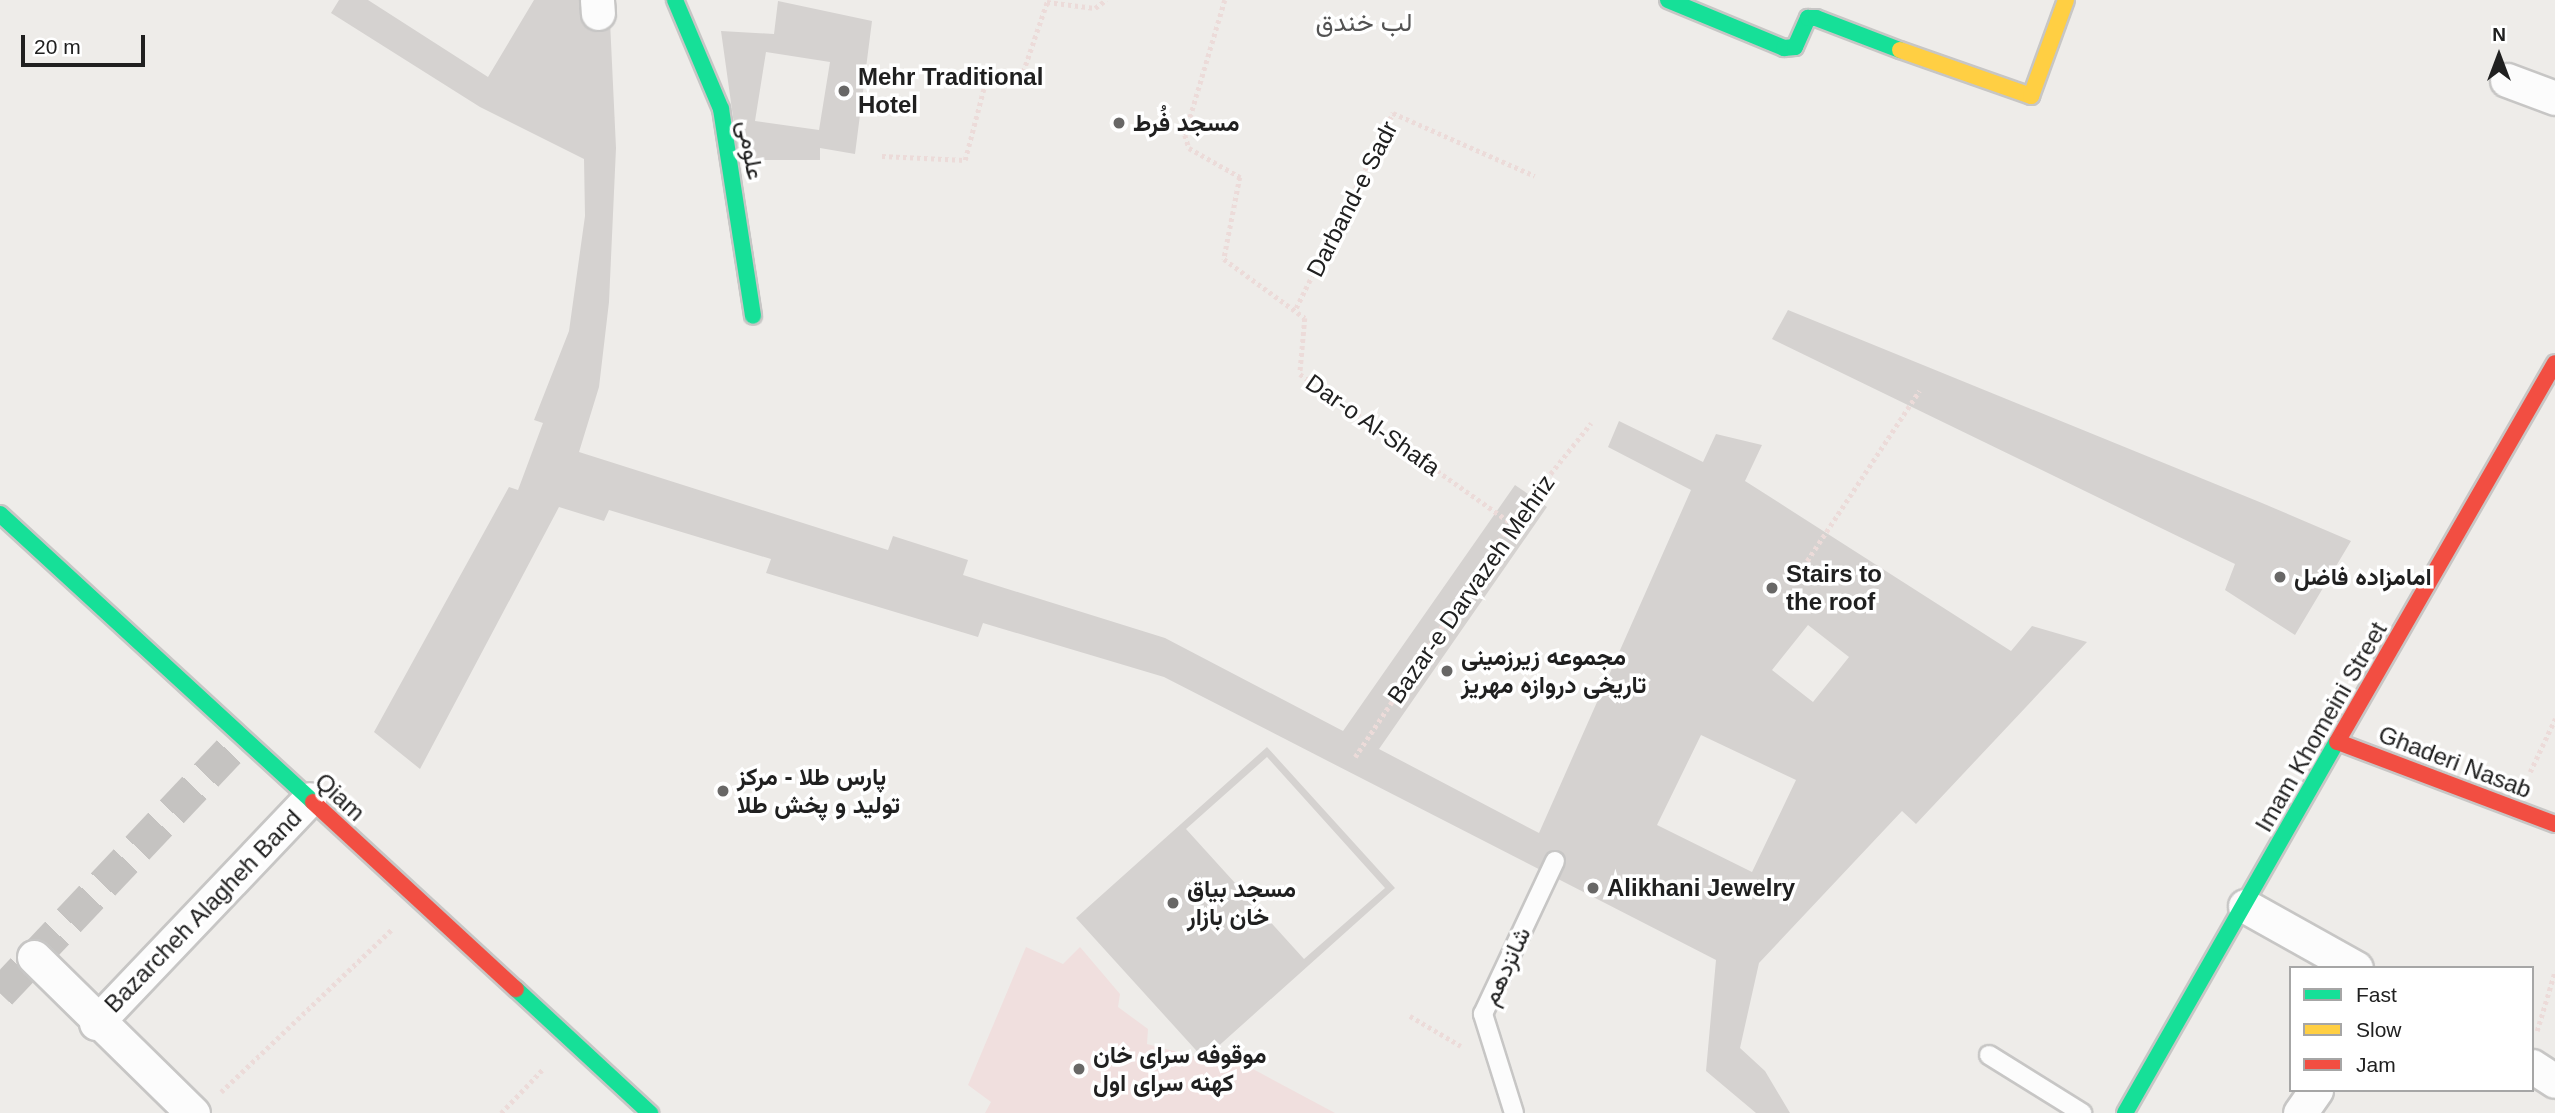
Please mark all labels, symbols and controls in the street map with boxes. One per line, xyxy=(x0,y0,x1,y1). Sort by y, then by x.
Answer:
district label: لب خندق xyxy=(1316,7,1412,39)
scale bar xyxy=(24,21,149,65)
north arrow xyxy=(2464,21,2534,91)
text: N xyxy=(2492,24,2506,45)
text: 20 m xyxy=(34,35,81,58)
place label: Mehr Traditional Hotel xyxy=(858,63,1043,119)
marker: Mehr Traditional Hotel xyxy=(836,83,852,99)
place label: مسجد فُرط xyxy=(1133,109,1239,137)
marker: مسجد فُرط xyxy=(1111,115,1127,131)
street label: Darband-e Sadr xyxy=(1300,116,1404,282)
street label: علومی xyxy=(732,118,770,182)
street label: Dar-o Al-Shafa xyxy=(1300,368,1446,482)
street label: Bazar-e Darvazeh Mehriz xyxy=(1381,469,1561,709)
place label: Stairs to the roof xyxy=(1786,560,1882,616)
place label: امامزاده فاضل xyxy=(2294,563,2432,591)
marker: امامزاده فاضل xyxy=(2272,569,2288,585)
marker: Stairs to the roof xyxy=(1764,580,1780,596)
street label: Imam Khomeini Street xyxy=(2249,617,2393,837)
place label: مجموعه زیرزمینی تاریخی دروازه مهریز xyxy=(1461,643,1646,699)
marker: مجموعه زیرزمینی تاریخی دروازه مهریز xyxy=(1439,663,1455,679)
street label: Ghaderi Nasab xyxy=(2374,720,2536,804)
place label: پارس طلا - مرکز تولید و پخش طلا xyxy=(737,763,900,819)
street label: Qiam xyxy=(309,767,371,827)
marker: پارس طلا - مرکز تولید و پخش طلا xyxy=(715,783,731,799)
street label: Bazarcheh Alagheh Band xyxy=(98,803,308,1019)
place label: Alikhani Jewelry xyxy=(1607,874,1795,902)
place label: مسجد بیاق خان بازار xyxy=(1187,875,1296,931)
marker: Alikhani Jewelry xyxy=(1585,880,1601,896)
marker: مسجد بیاق خان بازار xyxy=(1165,895,1181,911)
street label: شانزدهم xyxy=(1475,922,1537,1010)
legend xyxy=(2289,966,2534,1092)
text: Fast xyxy=(2356,983,2397,1006)
text: Slow xyxy=(2356,1018,2402,1041)
place label: موقوفه سرای خان کهنه سرای اول xyxy=(1093,1041,1266,1097)
text: Jam xyxy=(2356,1053,2396,1076)
marker: موقوفه سرای خان کهنه سرای اول xyxy=(1071,1061,1087,1077)

